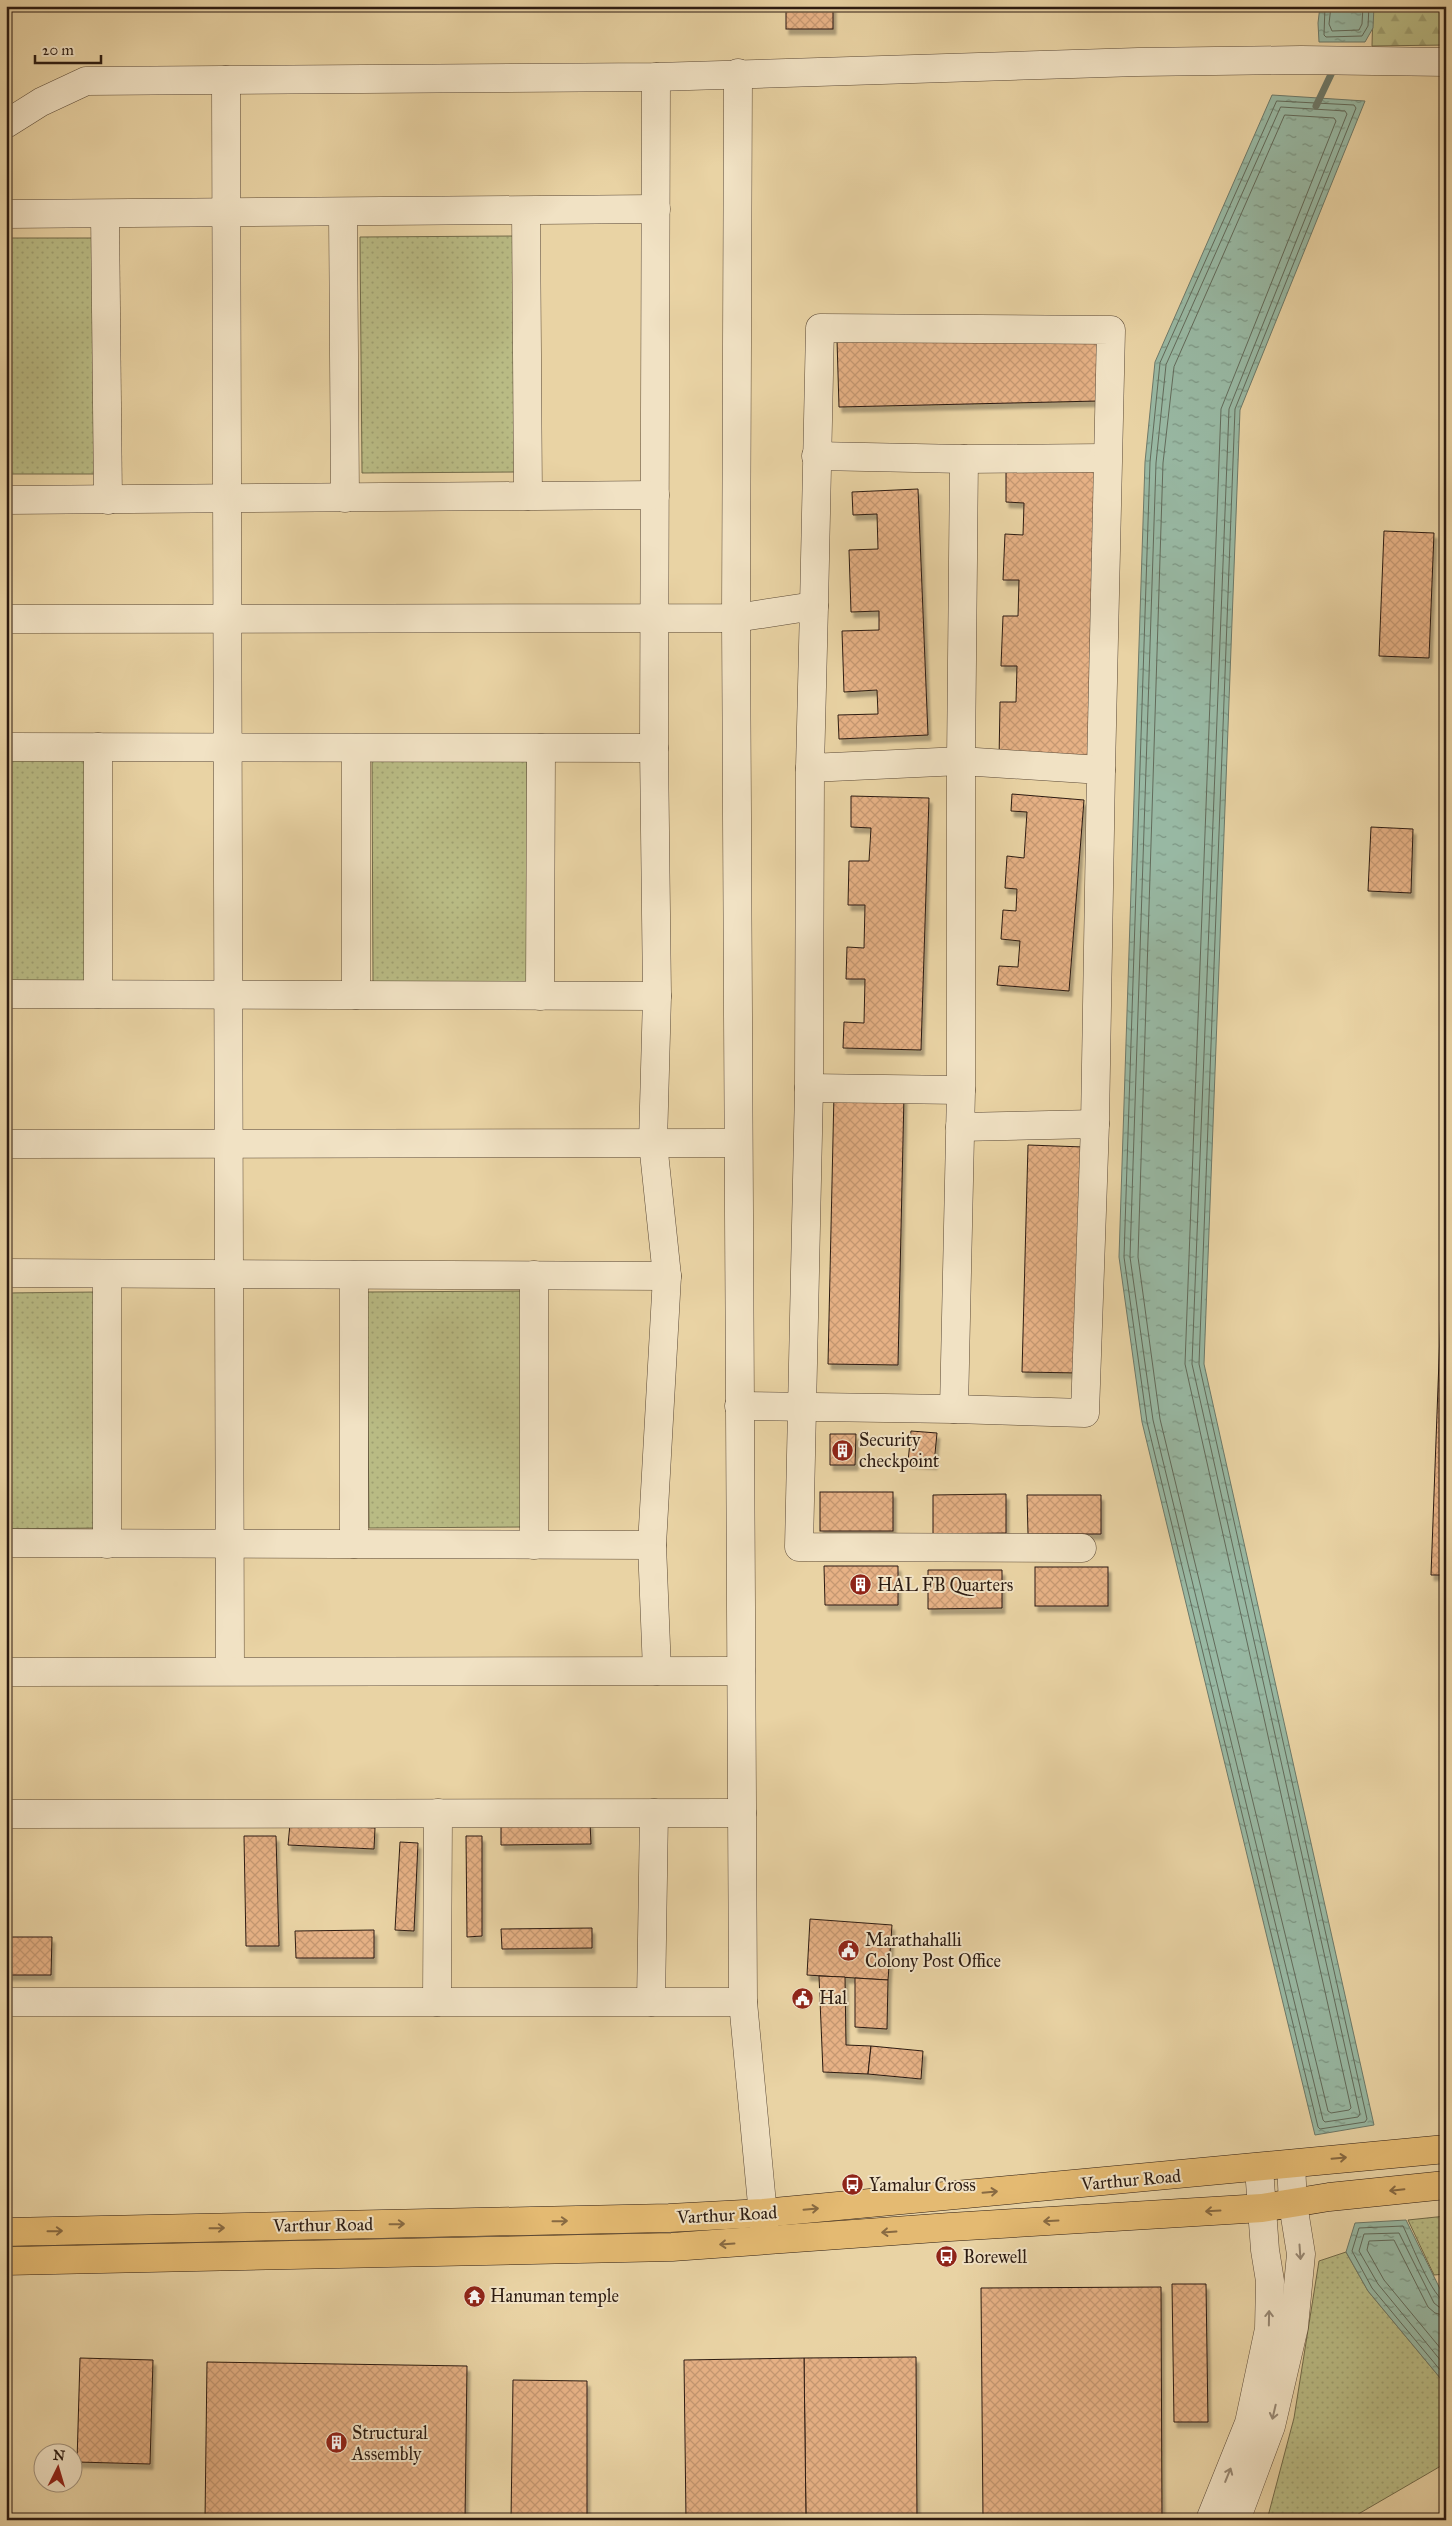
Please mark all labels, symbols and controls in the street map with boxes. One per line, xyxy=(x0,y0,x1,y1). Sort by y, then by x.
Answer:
scale bar xyxy=(35,32,101,64)
text: 20 m xyxy=(42,41,74,59)
place label: Security checkpoint xyxy=(859,1429,940,1472)
building icon: Security checkpoint xyxy=(831,1438,855,1462)
building icon: HAL FB Quarters xyxy=(849,1573,873,1597)
place label: HAL FB Quarters xyxy=(877,1574,1013,1596)
place label: Marathahalli Colony Post Office xyxy=(865,1929,1001,1972)
public building icon: Marathahalli Colony Post Office xyxy=(837,1938,861,1962)
public building icon: Hal xyxy=(791,1986,815,2010)
place label: Hal xyxy=(819,1987,847,2009)
one-way arrow xyxy=(1331,2154,1347,2163)
street label: Varthur Road xyxy=(1079,2165,1182,2195)
bus stop icon: Yamalur Cross xyxy=(841,2173,865,2197)
place label: Yamalur Cross xyxy=(869,2174,976,2196)
one-way arrow xyxy=(1390,2185,1406,2195)
one-way arrow xyxy=(982,2188,998,2197)
street label: Varthur Road xyxy=(675,2201,778,2229)
one-way arrow xyxy=(803,2204,819,2214)
one-way arrow xyxy=(1205,2206,1221,2215)
street label: Varthur Road xyxy=(272,2213,373,2237)
one-way arrow xyxy=(552,2216,568,2225)
one-way arrow xyxy=(1043,2216,1059,2225)
one-way arrow xyxy=(389,2219,405,2229)
one-way arrow xyxy=(209,2223,225,2232)
one-way arrow xyxy=(46,2226,63,2236)
one-way arrow xyxy=(881,2227,897,2236)
one-way arrow xyxy=(719,2239,735,2248)
one-way arrow xyxy=(1295,2244,1304,2260)
bus stop icon: Borewell xyxy=(935,2245,959,2269)
place label: Borewell xyxy=(963,2246,1027,2268)
temple icon: Hanuman temple xyxy=(462,2284,486,2308)
place label: Hanuman temple xyxy=(490,2285,619,2307)
one-way arrow xyxy=(1264,2310,1274,2326)
one-way arrow xyxy=(1269,2403,1278,2419)
place label: Structural Assembly xyxy=(351,2422,428,2465)
building icon: Structural Assembly xyxy=(324,2431,348,2455)
north arrow xyxy=(32,2444,82,2494)
text: N xyxy=(52,2447,66,2465)
one-way arrow xyxy=(1224,2467,1233,2483)

